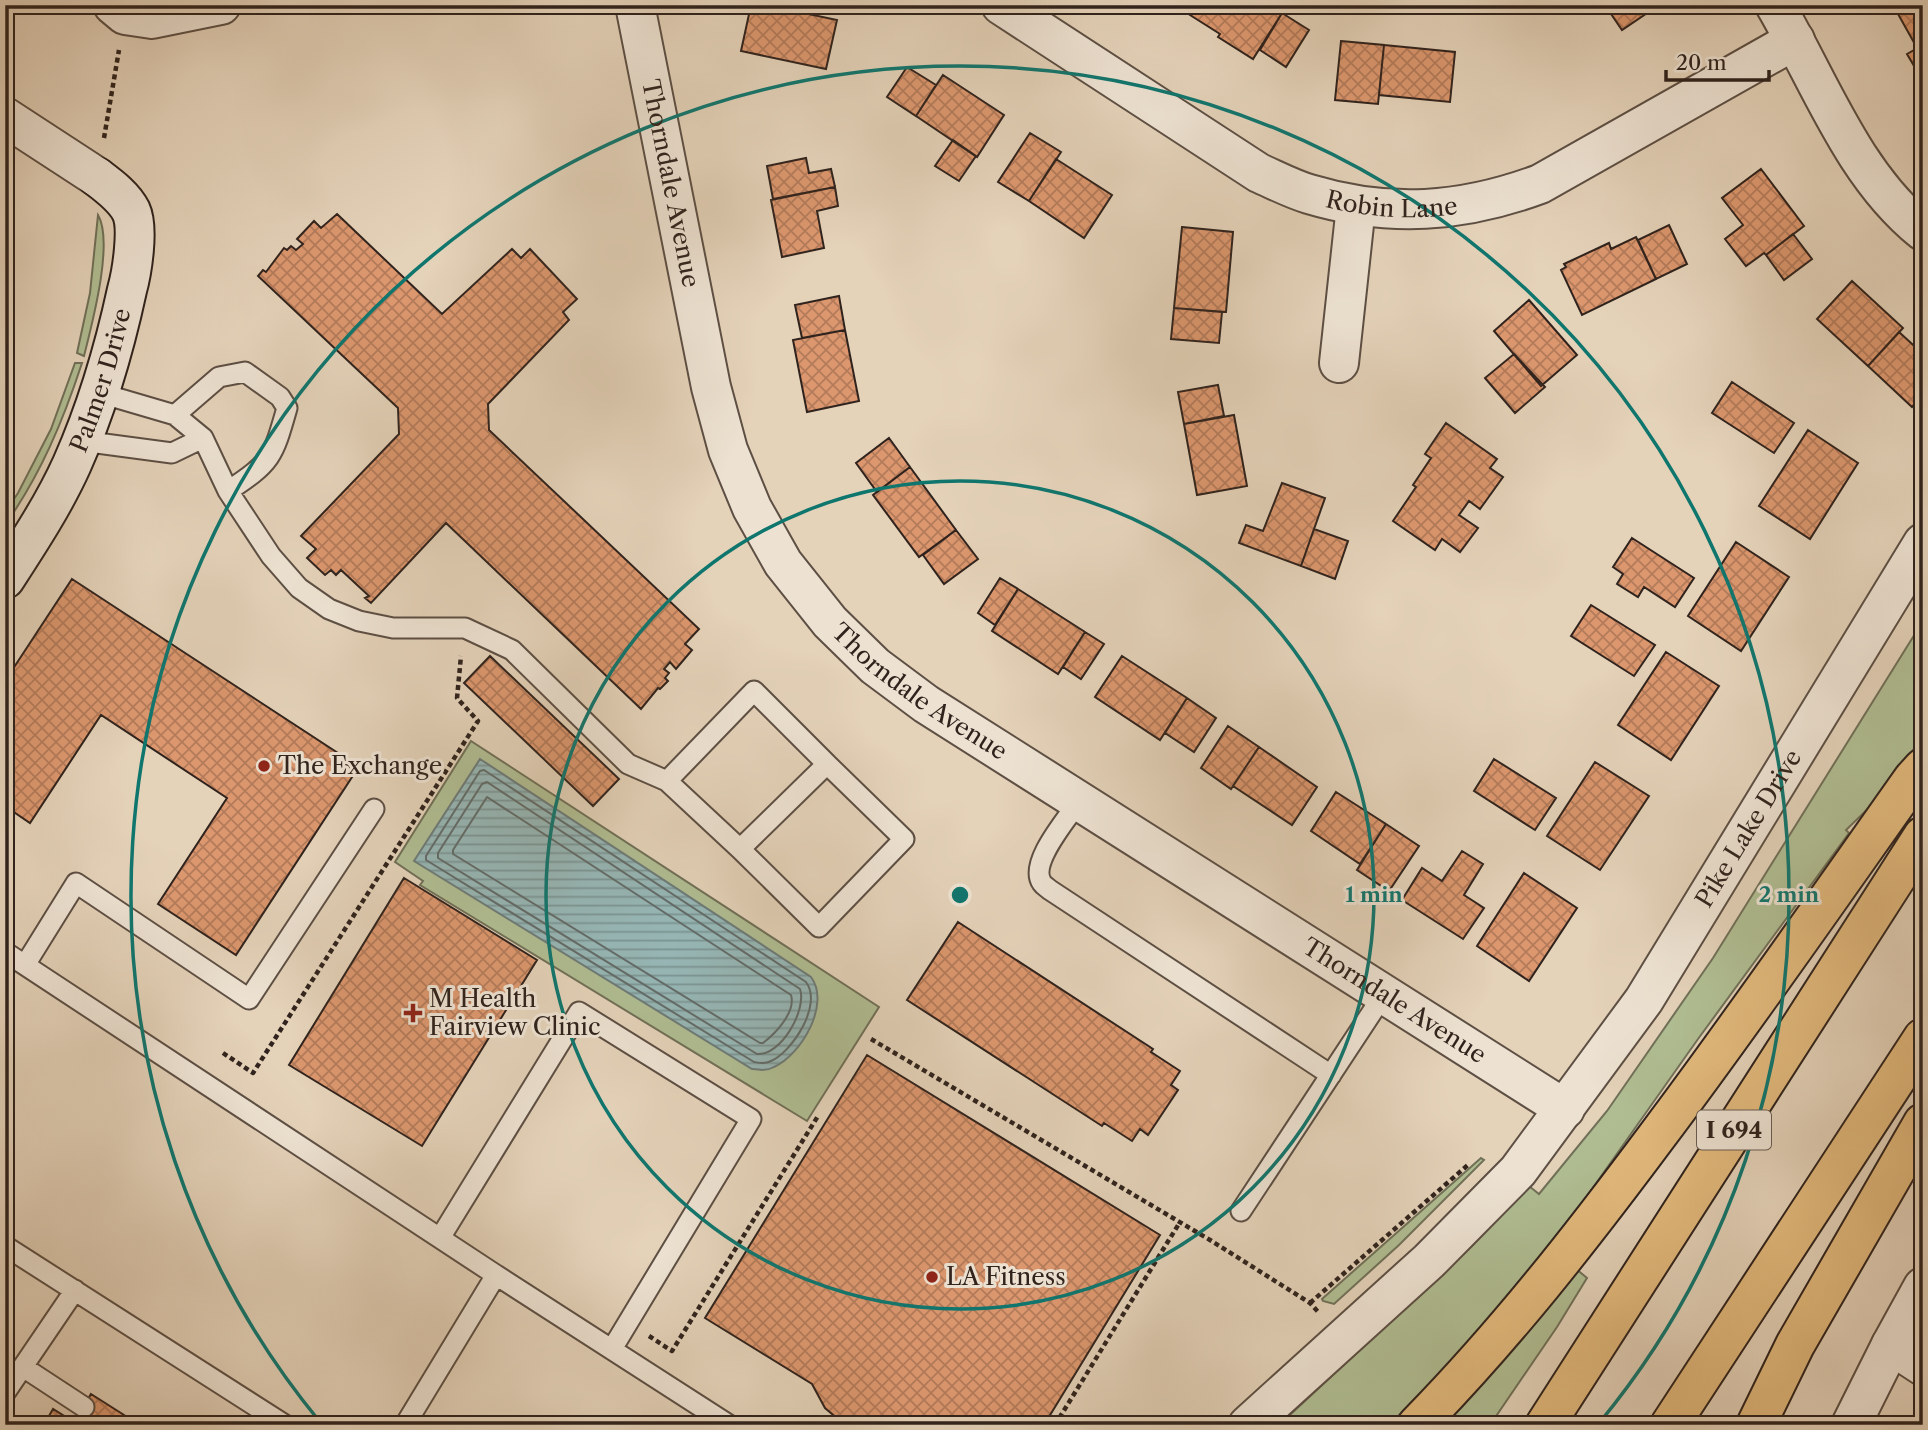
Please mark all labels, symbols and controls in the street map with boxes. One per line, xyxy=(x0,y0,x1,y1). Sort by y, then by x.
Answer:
scale bar xyxy=(1666,38,1769,82)
text: 20 m xyxy=(1676,50,1727,75)
street label: Thorndale Avenue xyxy=(636,77,706,290)
street label: Robin Lane xyxy=(1323,184,1459,223)
street label: Palmer Drive xyxy=(64,305,136,456)
street label: Thorndale Avenue xyxy=(826,617,1013,766)
street label: Pike Lake Drive xyxy=(1689,744,1807,913)
place label: The Exchange xyxy=(278,751,442,780)
marker: The Exchange xyxy=(256,758,272,774)
text: 1 min xyxy=(1345,882,1403,907)
text: 2 min xyxy=(1759,882,1820,907)
centre of rings xyxy=(948,883,972,907)
street label: Thorndale Avenue xyxy=(1297,931,1492,1069)
place label: M Health Fairview Clinic xyxy=(429,984,601,1041)
marker: M Health Fairview Clinic xyxy=(403,1003,423,1023)
road number: I 694 xyxy=(1697,1110,1771,1149)
place label: LA Fitness xyxy=(946,1262,1066,1291)
marker: LA Fitness xyxy=(924,1269,940,1285)

